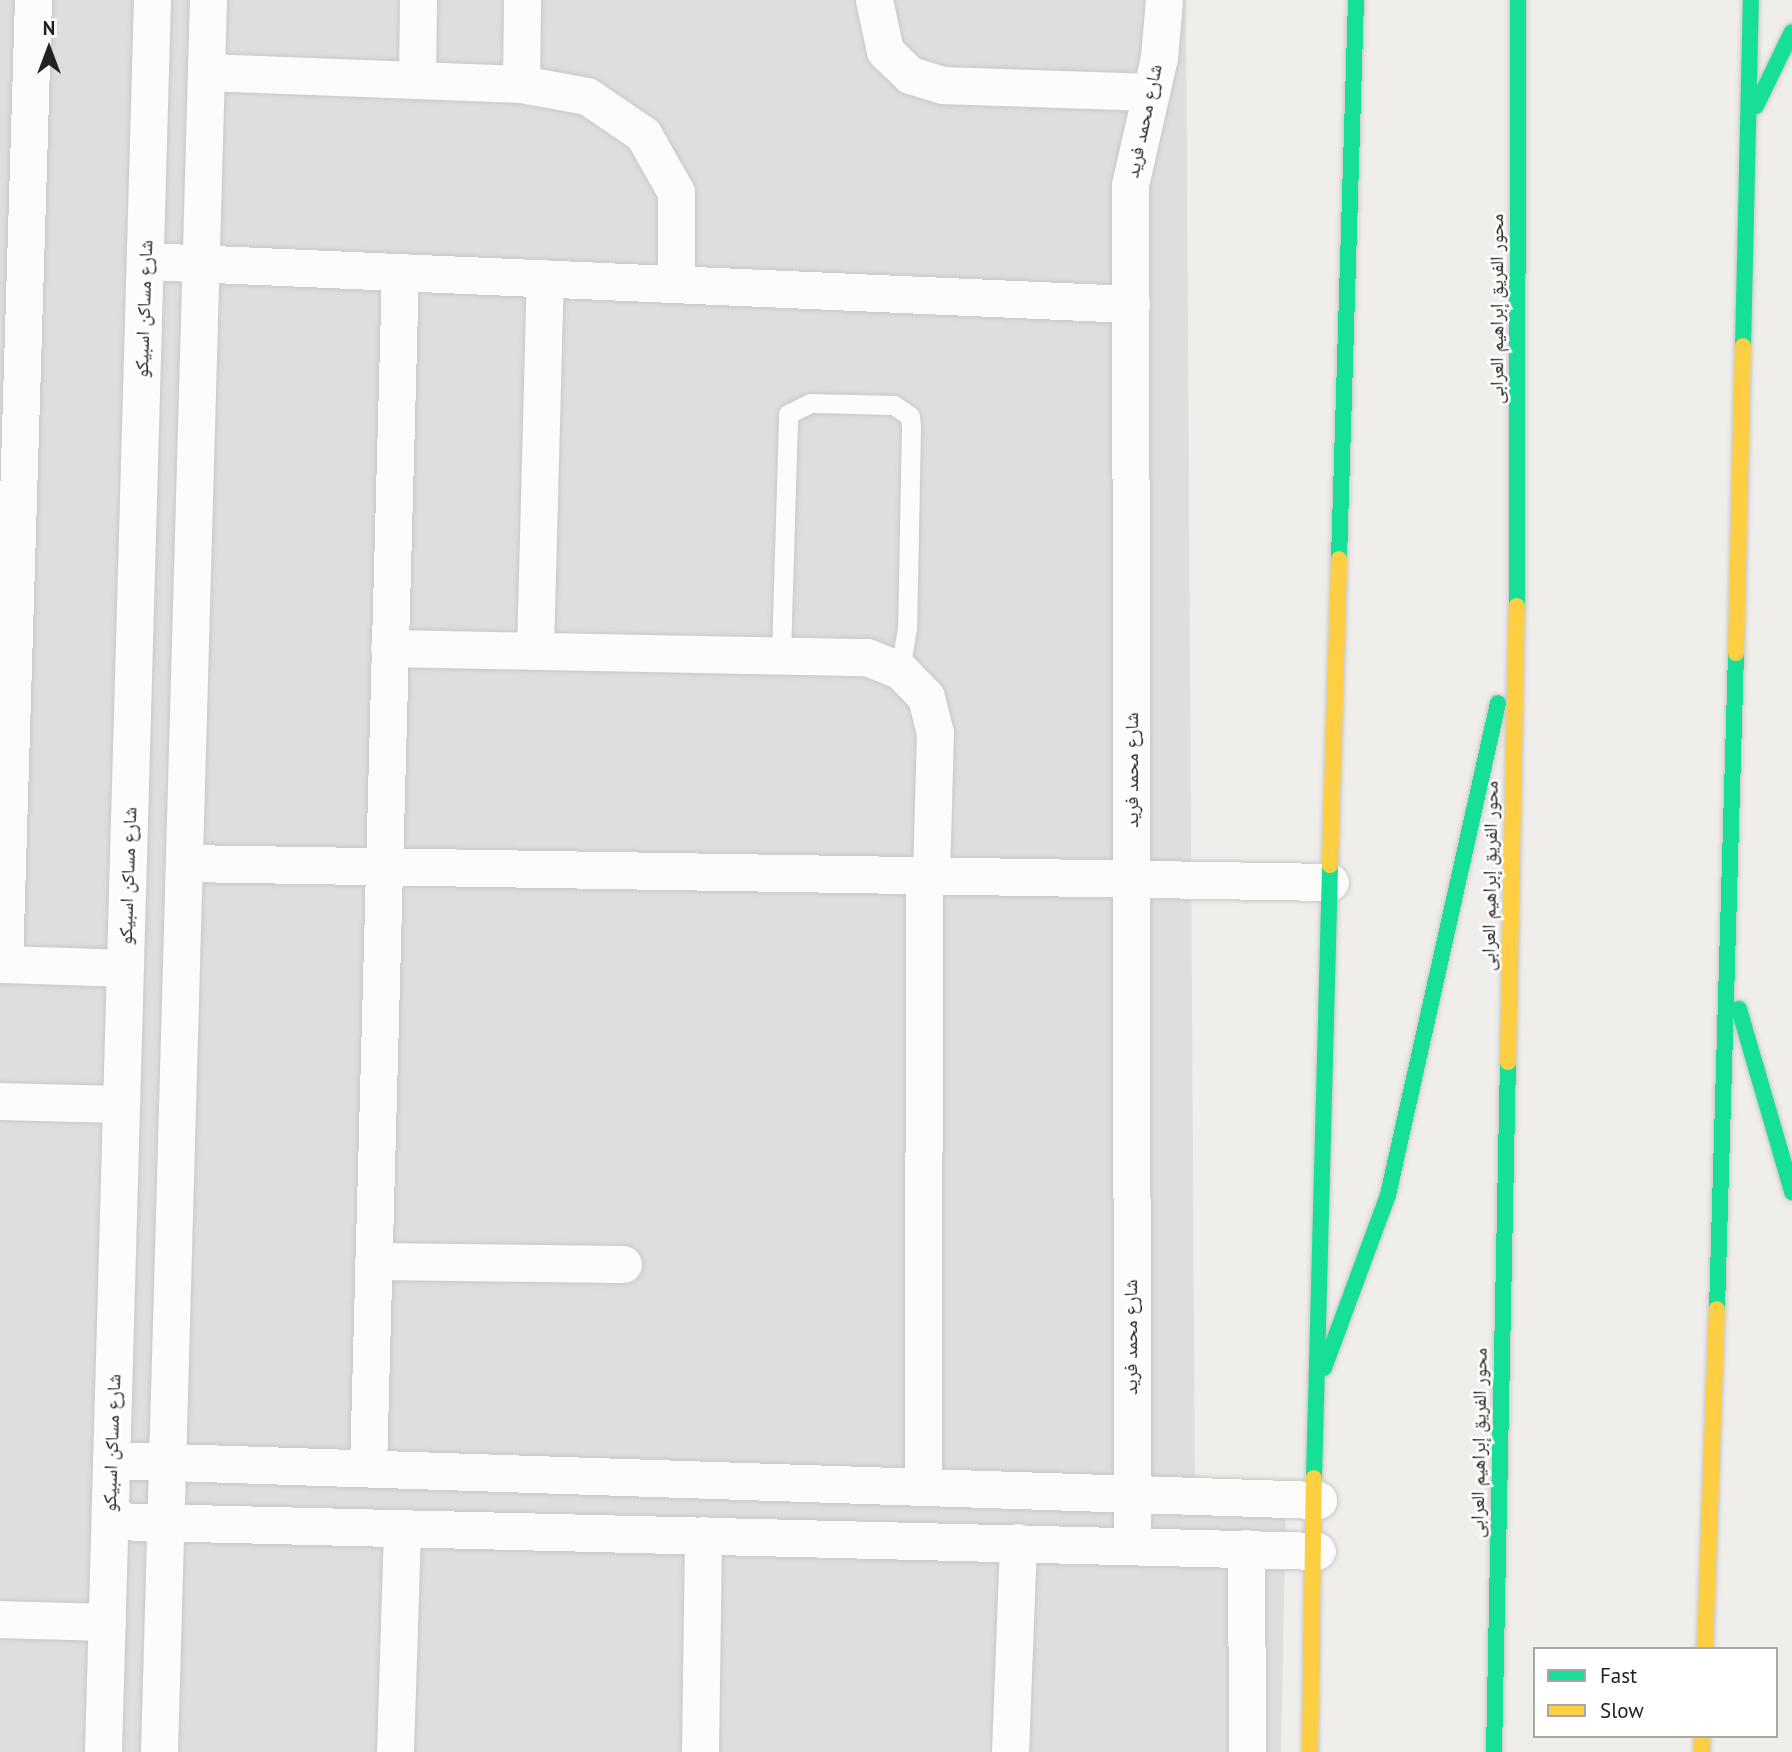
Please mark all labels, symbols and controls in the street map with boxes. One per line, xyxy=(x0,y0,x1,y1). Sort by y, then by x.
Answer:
north arrow xyxy=(14,14,84,84)
text: N xyxy=(43,16,55,40)
street label: شارع محمد فريد xyxy=(1121,62,1167,180)
street label: محور الفريق إبراهيم العرابى xyxy=(1486,214,1508,404)
street label: شارع مساكن اسبيكو xyxy=(130,239,158,379)
street label: شارع محمد فريد xyxy=(1121,712,1143,828)
street label: محور الفريق إبراهيم العرابى xyxy=(1477,781,1503,971)
street label: شارع مساكن اسبيكو xyxy=(114,806,142,946)
street label: شارع محمد فريد xyxy=(1120,1279,1142,1395)
street label: محور الفريق إبراهيم العرابى xyxy=(1466,1348,1492,1538)
street label: شارع مساكن اسبيكو xyxy=(98,1373,126,1513)
legend xyxy=(1533,1647,1778,1738)
text: Fast xyxy=(1600,1662,1637,1689)
text: Slow xyxy=(1600,1697,1644,1724)

